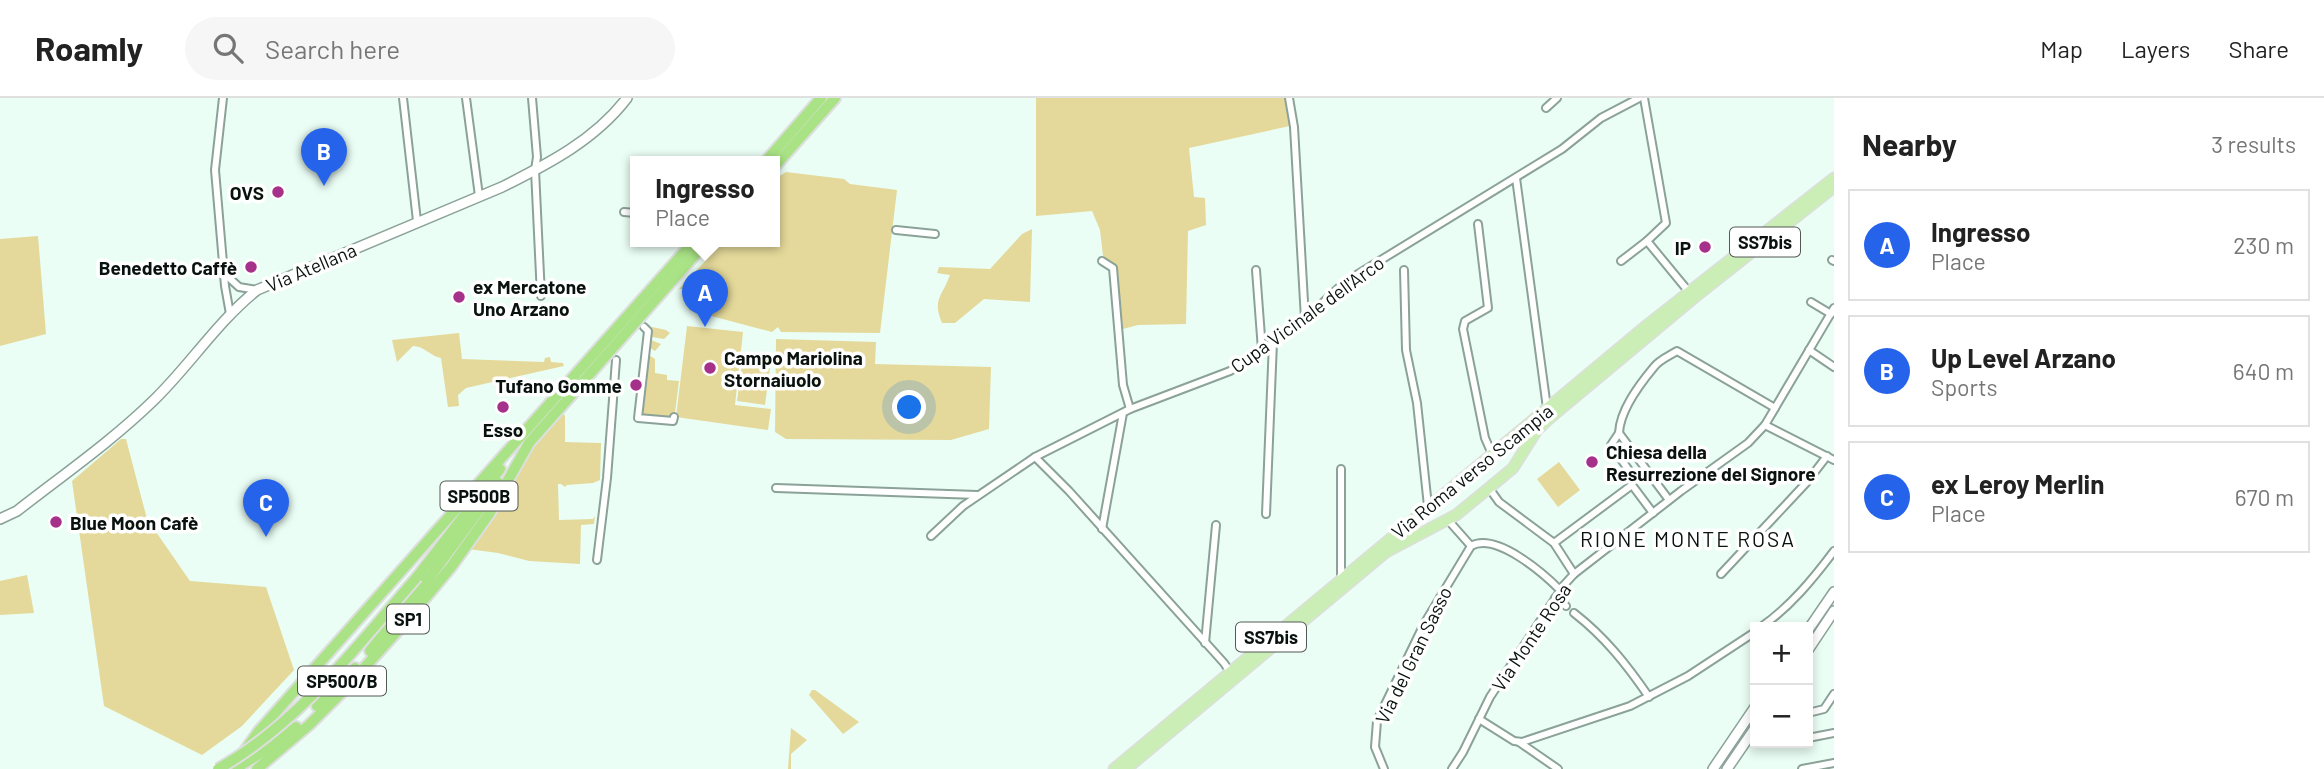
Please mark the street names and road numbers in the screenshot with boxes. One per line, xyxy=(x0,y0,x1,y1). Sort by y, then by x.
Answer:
road number: SS7bis xyxy=(1730,228,1800,257)
street label: Via Atellana xyxy=(262,238,360,296)
street label: Cupa Vicinale dell'Arco xyxy=(1226,251,1388,377)
street label: Via Roma verso Scampia xyxy=(1387,399,1557,543)
road number: SP500B xyxy=(440,482,518,510)
street label: Via Monte Rosa xyxy=(1486,579,1576,695)
street label: Via del Gran Sasso xyxy=(1370,583,1456,727)
road number: SP1 xyxy=(387,604,429,634)
road number: SS7bis xyxy=(1236,622,1306,652)
road number: SP500/B xyxy=(298,666,386,696)

